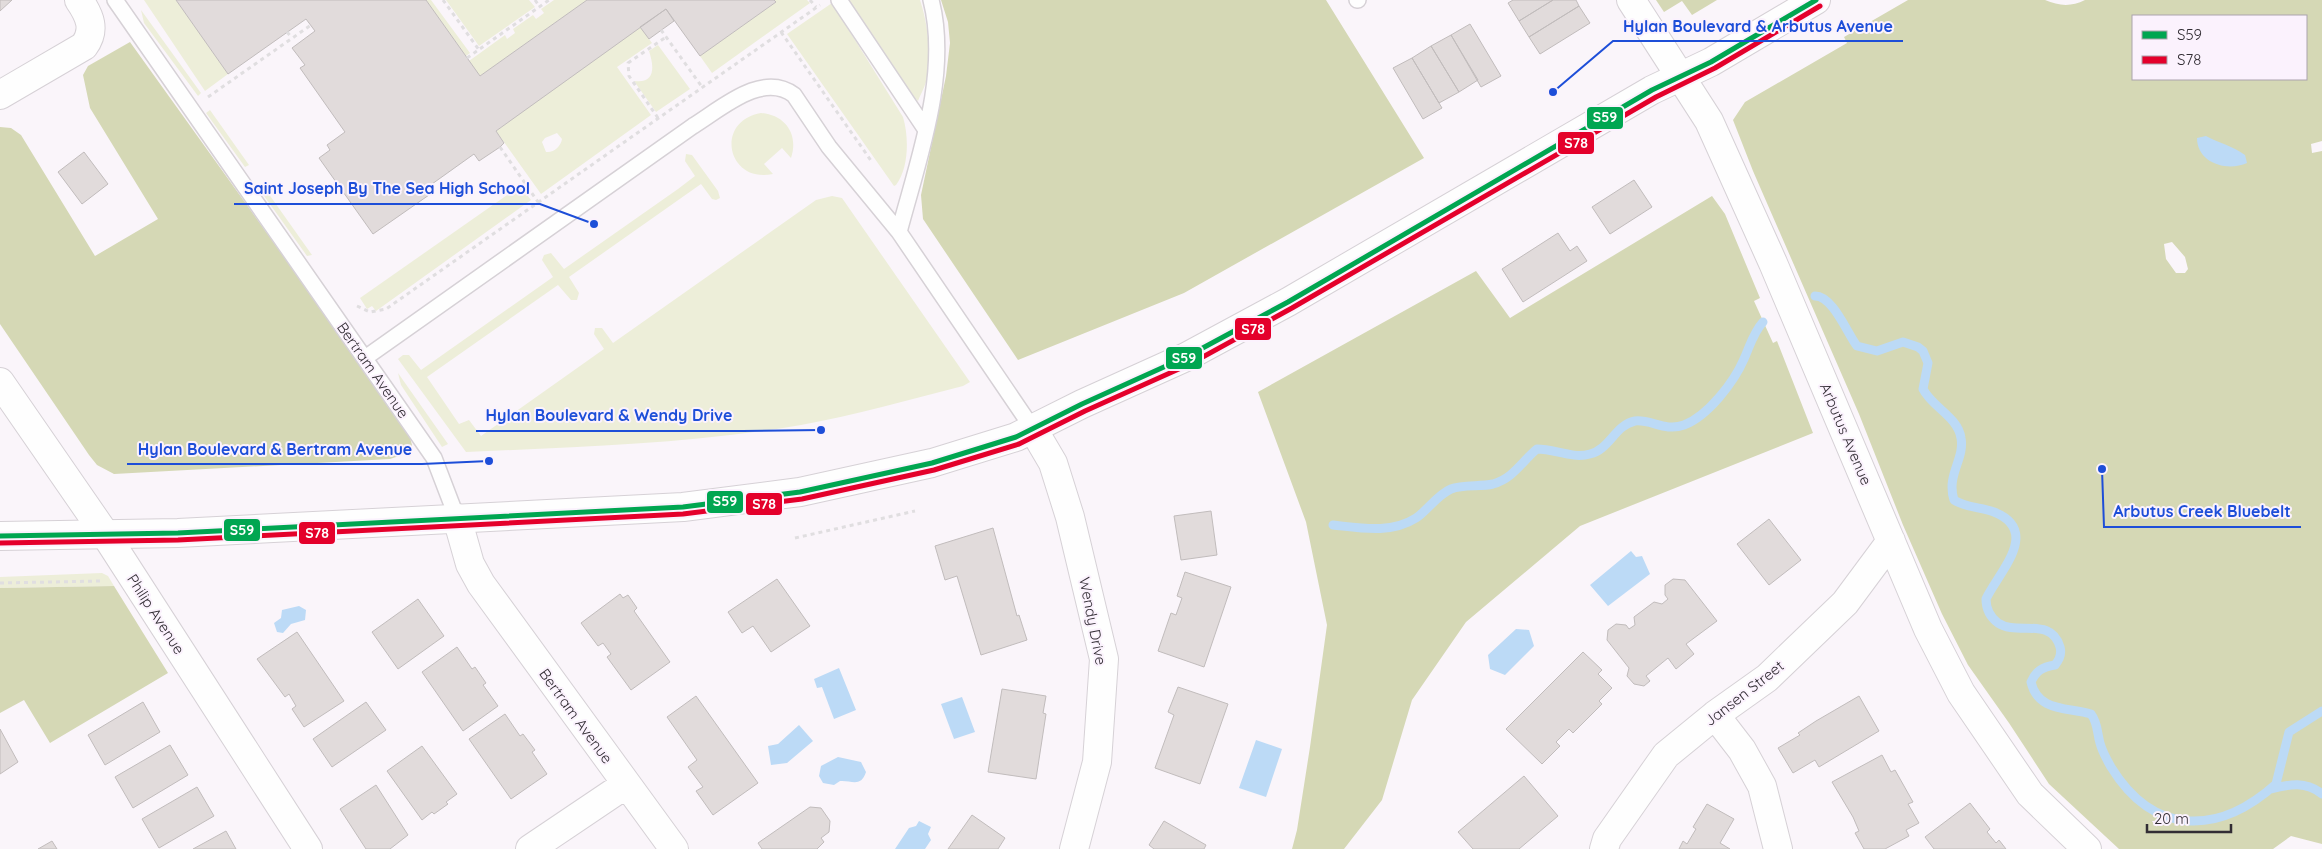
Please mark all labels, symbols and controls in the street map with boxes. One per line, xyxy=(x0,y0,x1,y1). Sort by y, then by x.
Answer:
callout: Hylan Boulevard & Arbutus Avenue xyxy=(1613,10,1903,41)
legend xyxy=(2132,15,2307,80)
text: Hylan Boulevard & Arbutus Avenue xyxy=(1623,16,1893,36)
text: S59 xyxy=(2177,25,2202,44)
text: S78 xyxy=(2177,50,2201,69)
line badge: S59 xyxy=(1586,106,1624,130)
text: S59 xyxy=(1593,108,1617,126)
line badge: S78 xyxy=(1557,131,1595,155)
text: S78 xyxy=(1564,134,1588,152)
callout: Saint Joseph By The Sea High School xyxy=(234,173,540,204)
text: Saint Joseph By The Sea High School xyxy=(244,178,530,198)
line badge: S78 xyxy=(1234,317,1272,341)
street label: Bertram Avenue xyxy=(333,318,413,422)
text: S78 xyxy=(1241,320,1265,338)
line badge: S59 xyxy=(1165,346,1203,370)
text: S59 xyxy=(1172,349,1196,367)
street label: Arbutus Avenue xyxy=(1816,380,1876,488)
callout: Hylan Boulevard & Wendy Drive xyxy=(476,400,743,431)
text: Hylan Boulevard & Wendy Drive xyxy=(486,405,732,425)
callout: Hylan Boulevard & Bertram Avenue xyxy=(127,433,422,464)
text: Hylan Boulevard & Bertram Avenue xyxy=(138,439,412,459)
line badge: S59 xyxy=(706,490,744,514)
text: S59 xyxy=(713,492,737,510)
line badge: S78 xyxy=(745,492,783,516)
text: S78 xyxy=(752,495,776,513)
callout: Arbutus Creek Bluebelt xyxy=(2104,496,2301,527)
text: Arbutus Creek Bluebelt xyxy=(2113,501,2291,521)
line badge: S59 xyxy=(223,518,261,542)
text: S59 xyxy=(230,521,254,539)
line badge: S78 xyxy=(298,521,336,545)
text: S78 xyxy=(305,524,329,542)
street label: Philip Avenue xyxy=(123,570,189,658)
street label: Wendy Drive xyxy=(1075,575,1111,667)
street label: Jansen Street xyxy=(1700,656,1788,730)
street label: Bertram Avenue xyxy=(535,665,617,767)
scale bar xyxy=(2147,802,2231,834)
text: 20 m xyxy=(2154,809,2189,828)

